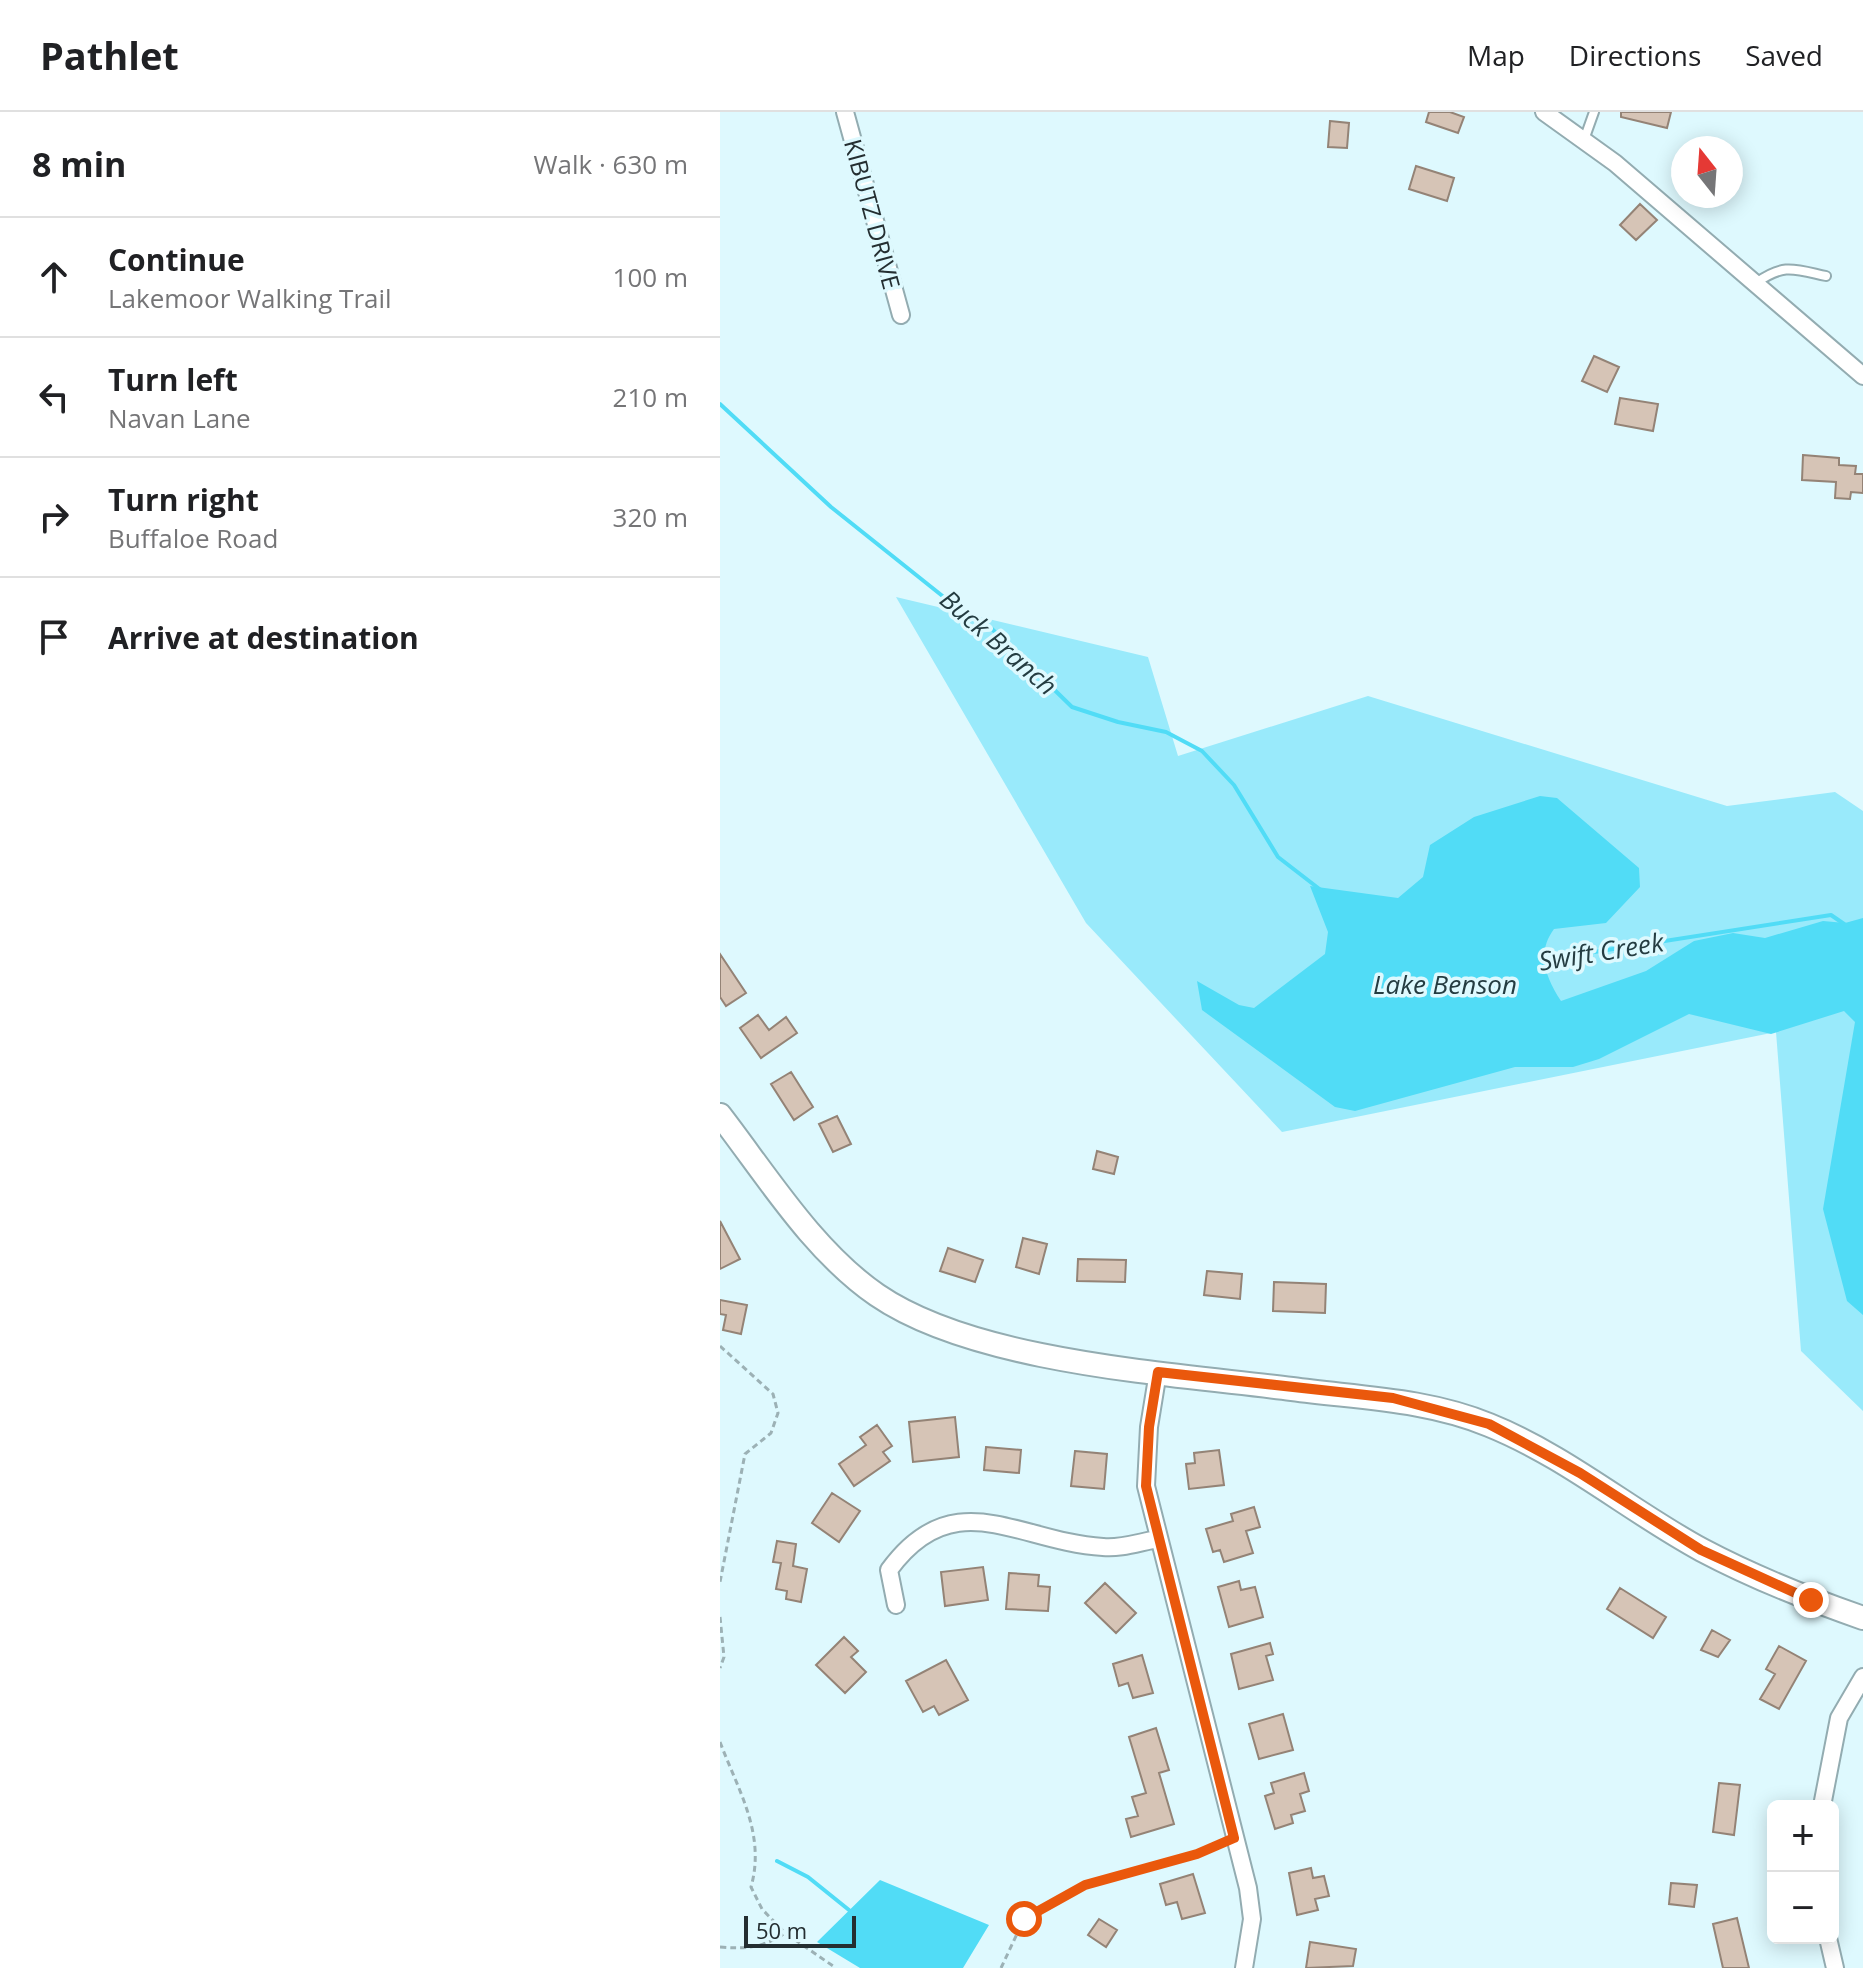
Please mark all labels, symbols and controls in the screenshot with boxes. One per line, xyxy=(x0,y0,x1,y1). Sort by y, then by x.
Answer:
text: Pathlet xyxy=(40,29,179,81)
text: Map xyxy=(1467,36,1525,74)
text: Directions xyxy=(1569,36,1701,74)
text: Saved xyxy=(1745,36,1823,74)
street label: KIBUTZ DRIVE xyxy=(837,135,909,293)
north arrow xyxy=(1671,136,1743,208)
text: 8 min xyxy=(32,141,126,187)
text: Walk · 630 m xyxy=(534,146,688,182)
text: Continue xyxy=(108,239,245,280)
icon: ahead xyxy=(32,255,76,299)
text: 100 m xyxy=(613,259,688,295)
text: Lakemoor Walking Trail xyxy=(108,280,392,316)
text: Turn left xyxy=(108,359,238,400)
icon: left xyxy=(32,375,76,419)
text: 210 m xyxy=(613,379,688,415)
text: Navan Lane xyxy=(108,400,251,436)
text: Turn right xyxy=(108,479,259,520)
icon: right xyxy=(32,495,76,539)
text: 320 m xyxy=(613,499,688,535)
text: Buffaloe Road xyxy=(108,520,278,556)
water label: Buck Branch xyxy=(933,581,1065,703)
icon: arrive xyxy=(32,615,76,659)
text: Arrive at destination xyxy=(108,617,419,658)
water label: Swift Creek xyxy=(1536,923,1667,979)
water label: Lake Benson xyxy=(1373,966,1517,1002)
route end xyxy=(1793,1582,1829,1618)
map controls xyxy=(1767,1800,1839,1944)
button: + xyxy=(1767,1800,1839,1872)
button: − xyxy=(1767,1872,1839,1944)
route start xyxy=(1006,1901,1042,1937)
scale bar xyxy=(744,1912,856,1948)
text: 50 m xyxy=(756,1915,807,1945)

